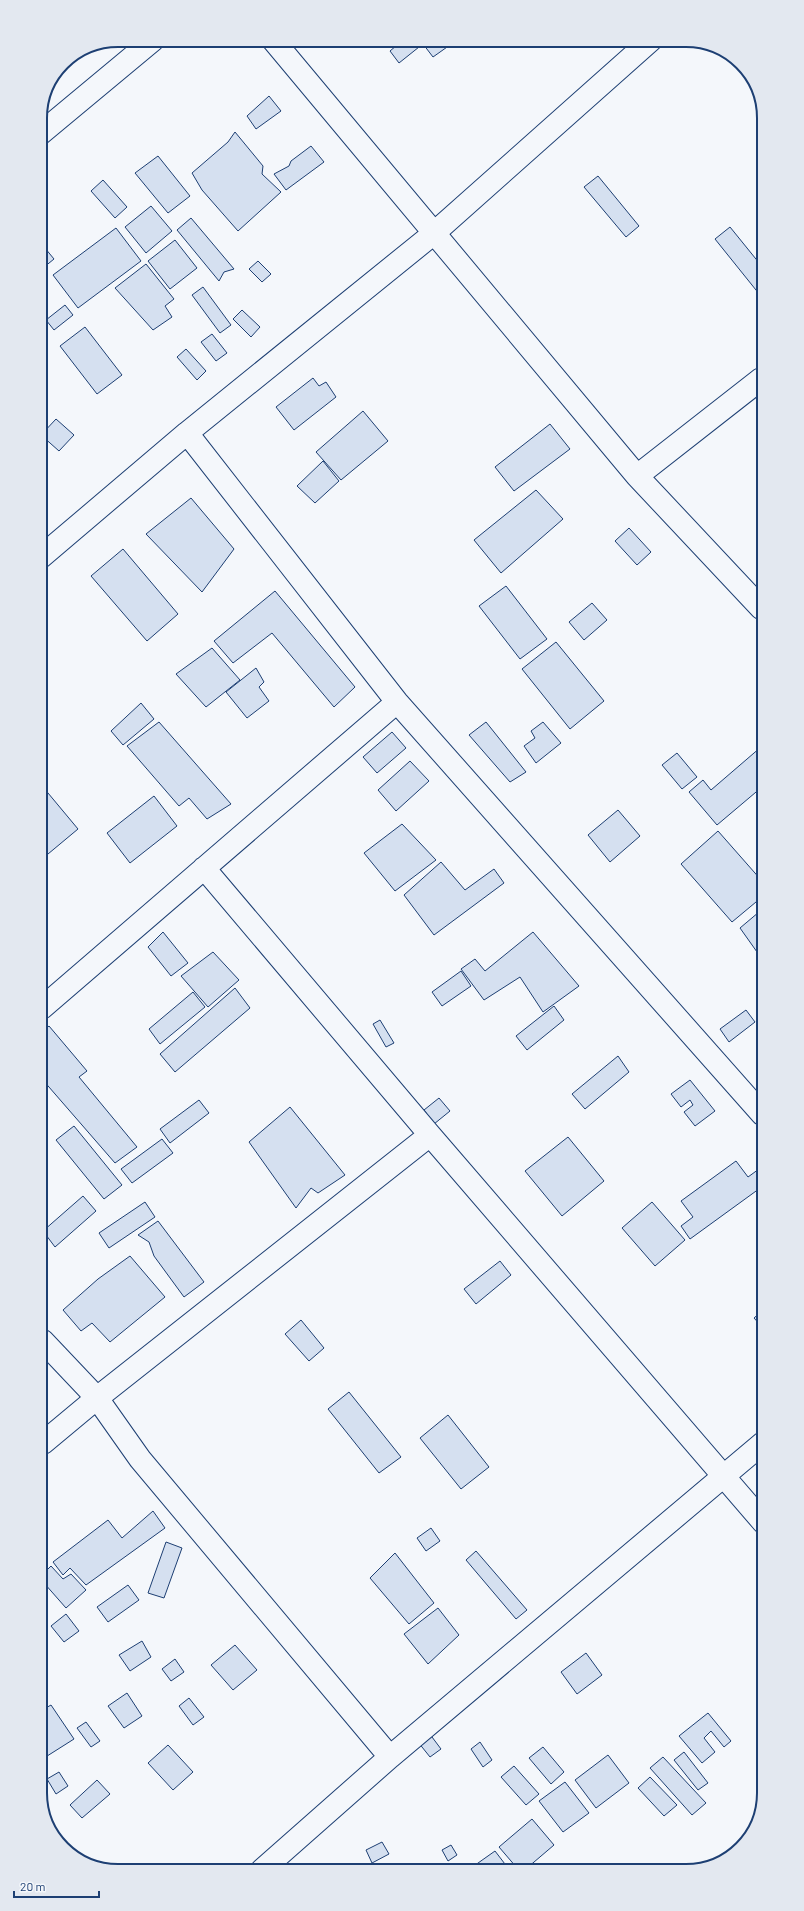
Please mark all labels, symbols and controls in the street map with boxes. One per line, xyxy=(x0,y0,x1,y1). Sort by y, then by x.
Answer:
scale bar xyxy=(14,1873,99,1899)
text: 20 m xyxy=(20,1879,46,1893)

